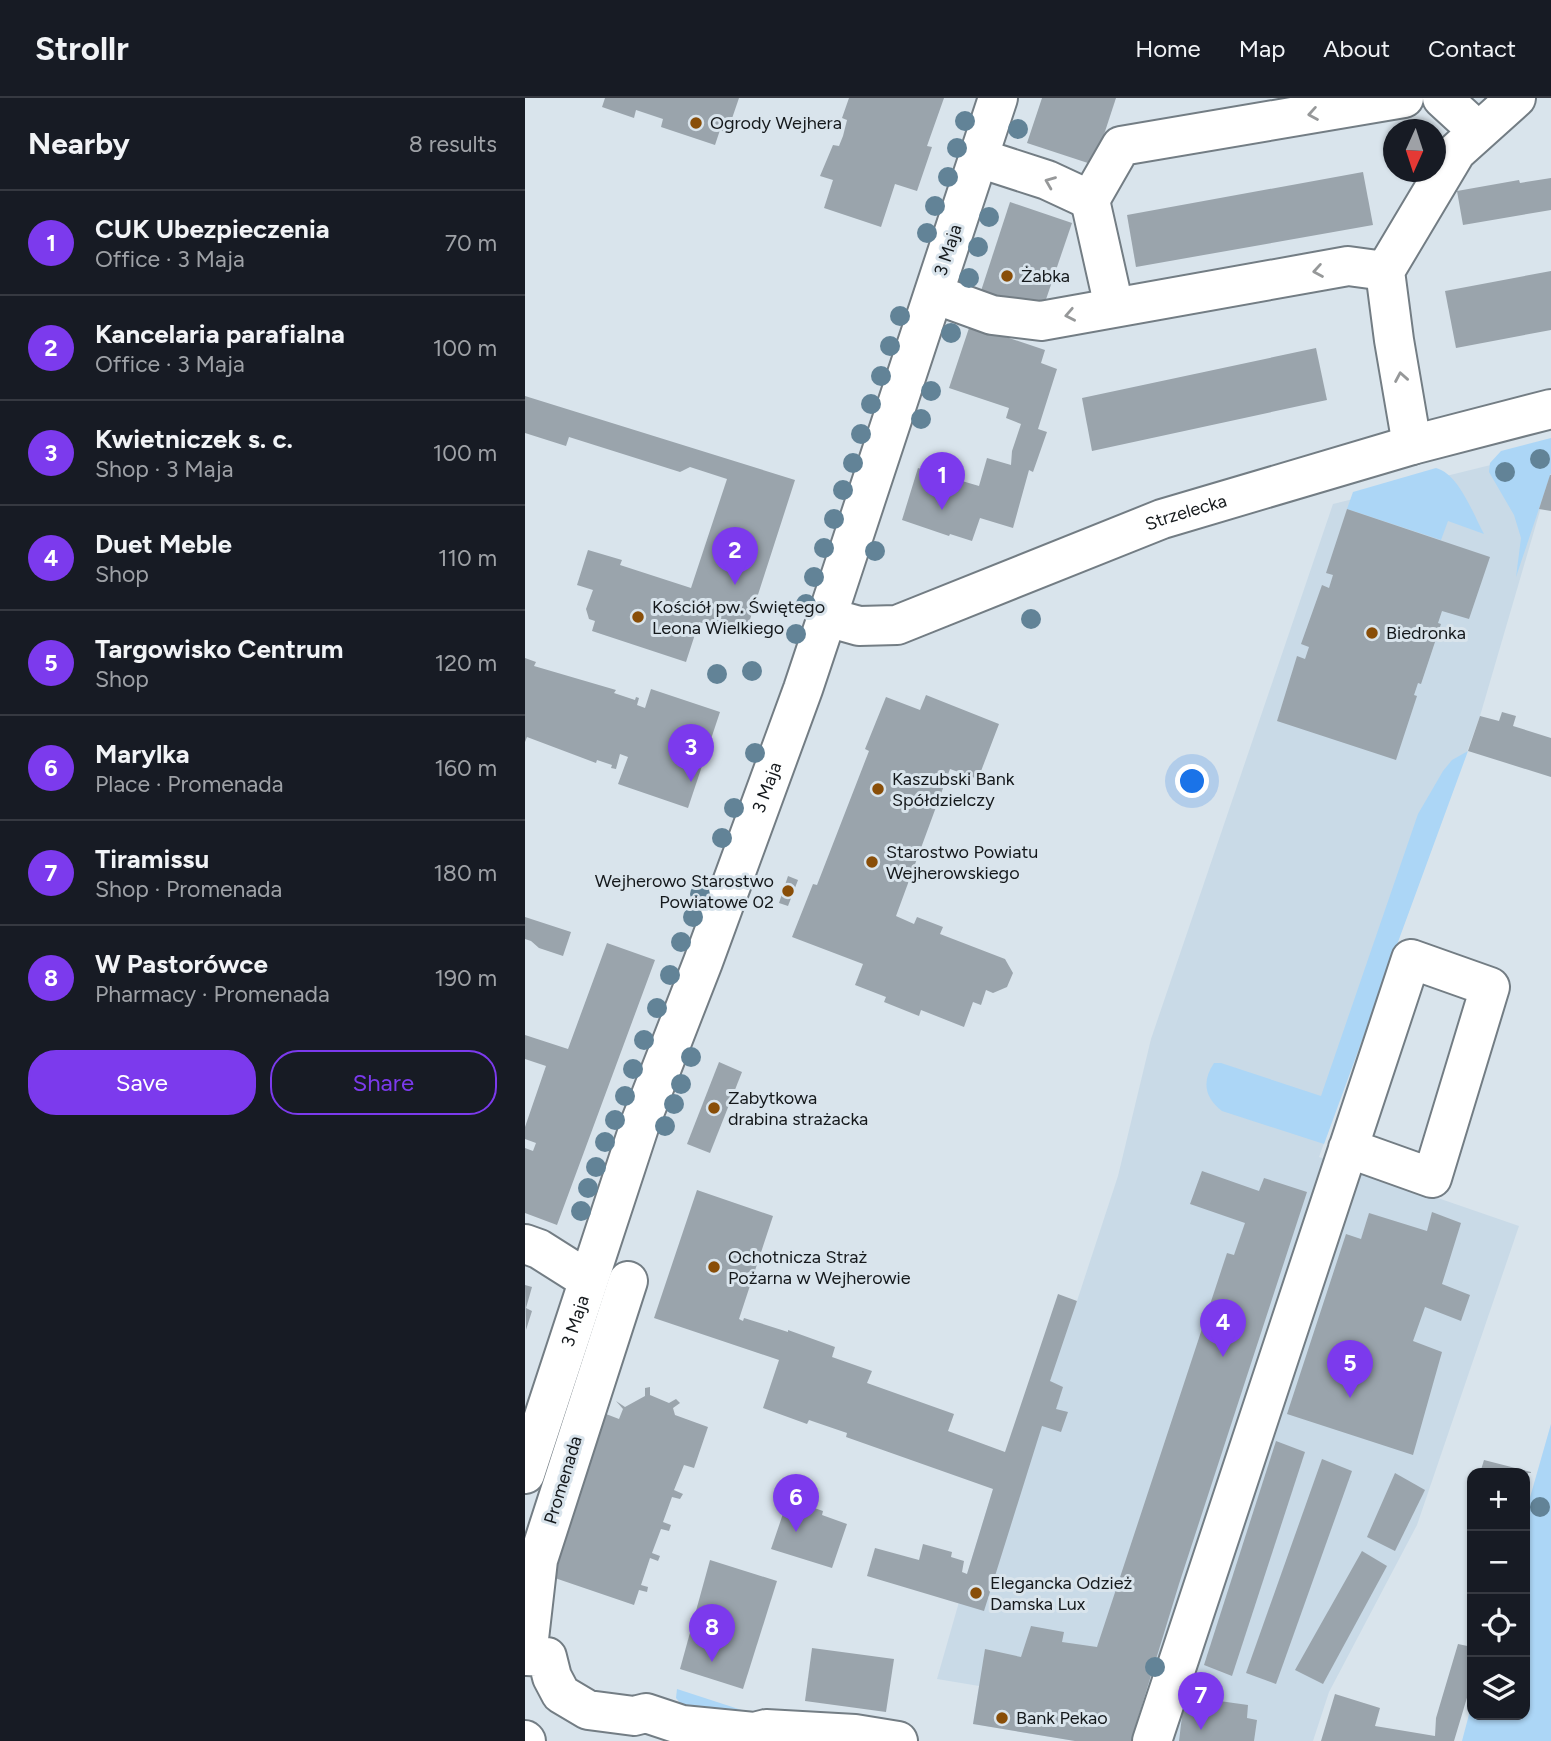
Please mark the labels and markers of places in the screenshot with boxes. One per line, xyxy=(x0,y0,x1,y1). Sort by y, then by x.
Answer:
place label: Ogrody Wejhera xyxy=(710,112,842,134)
marker: Ogrody Wejhera xyxy=(688,115,704,131)
place label: Żabka xyxy=(1021,265,1070,287)
marker: Żabka xyxy=(999,268,1015,284)
pin: 1 xyxy=(919,452,965,510)
pin: 2 xyxy=(712,527,758,585)
place label: Kościół pw. Świętego Leona Wielkiego xyxy=(652,596,825,639)
marker: Kościół pw. Świętego Leona Wielkiego xyxy=(630,609,646,625)
place label: Biedronka xyxy=(1386,622,1466,644)
marker: Biedronka xyxy=(1364,625,1380,641)
pin: 3 xyxy=(668,724,714,782)
place label: Kaszubski Bank Spółdzielczy xyxy=(892,768,1015,811)
marker: Kaszubski Bank Spółdzielczy xyxy=(870,781,886,797)
place label: Starostwo Powiatu Wejherowskiego xyxy=(886,841,1038,884)
marker: Starostwo Powiatu Wejherowskiego xyxy=(864,854,880,870)
place label: Wejherowo Starostwo Powiatowe 02 xyxy=(595,870,774,913)
marker: Wejherowo Starostwo Powiatowe 02 xyxy=(780,883,796,899)
place label: Zabytkowa drabina strażacka xyxy=(728,1087,868,1130)
marker: Zabytkowa drabina strażacka xyxy=(706,1100,722,1116)
place label: Ochotnicza Straż Pożarna w Wejherowie xyxy=(728,1246,911,1289)
marker: Ochotnicza Straż Pożarna w Wejherowie xyxy=(706,1259,722,1275)
pin: 4 xyxy=(1200,1299,1246,1357)
pin: 5 xyxy=(1327,1340,1373,1398)
pin: 6 xyxy=(773,1474,819,1532)
place label: Elegancka Odzież Damska Lux xyxy=(990,1572,1132,1615)
marker: Elegancka Odzież Damska Lux xyxy=(968,1585,984,1601)
pin: 8 xyxy=(689,1604,735,1662)
pin: 7 xyxy=(1178,1672,1224,1730)
place label: Bank Pekao xyxy=(1016,1707,1108,1729)
marker: Bank Pekao xyxy=(994,1710,1010,1726)

